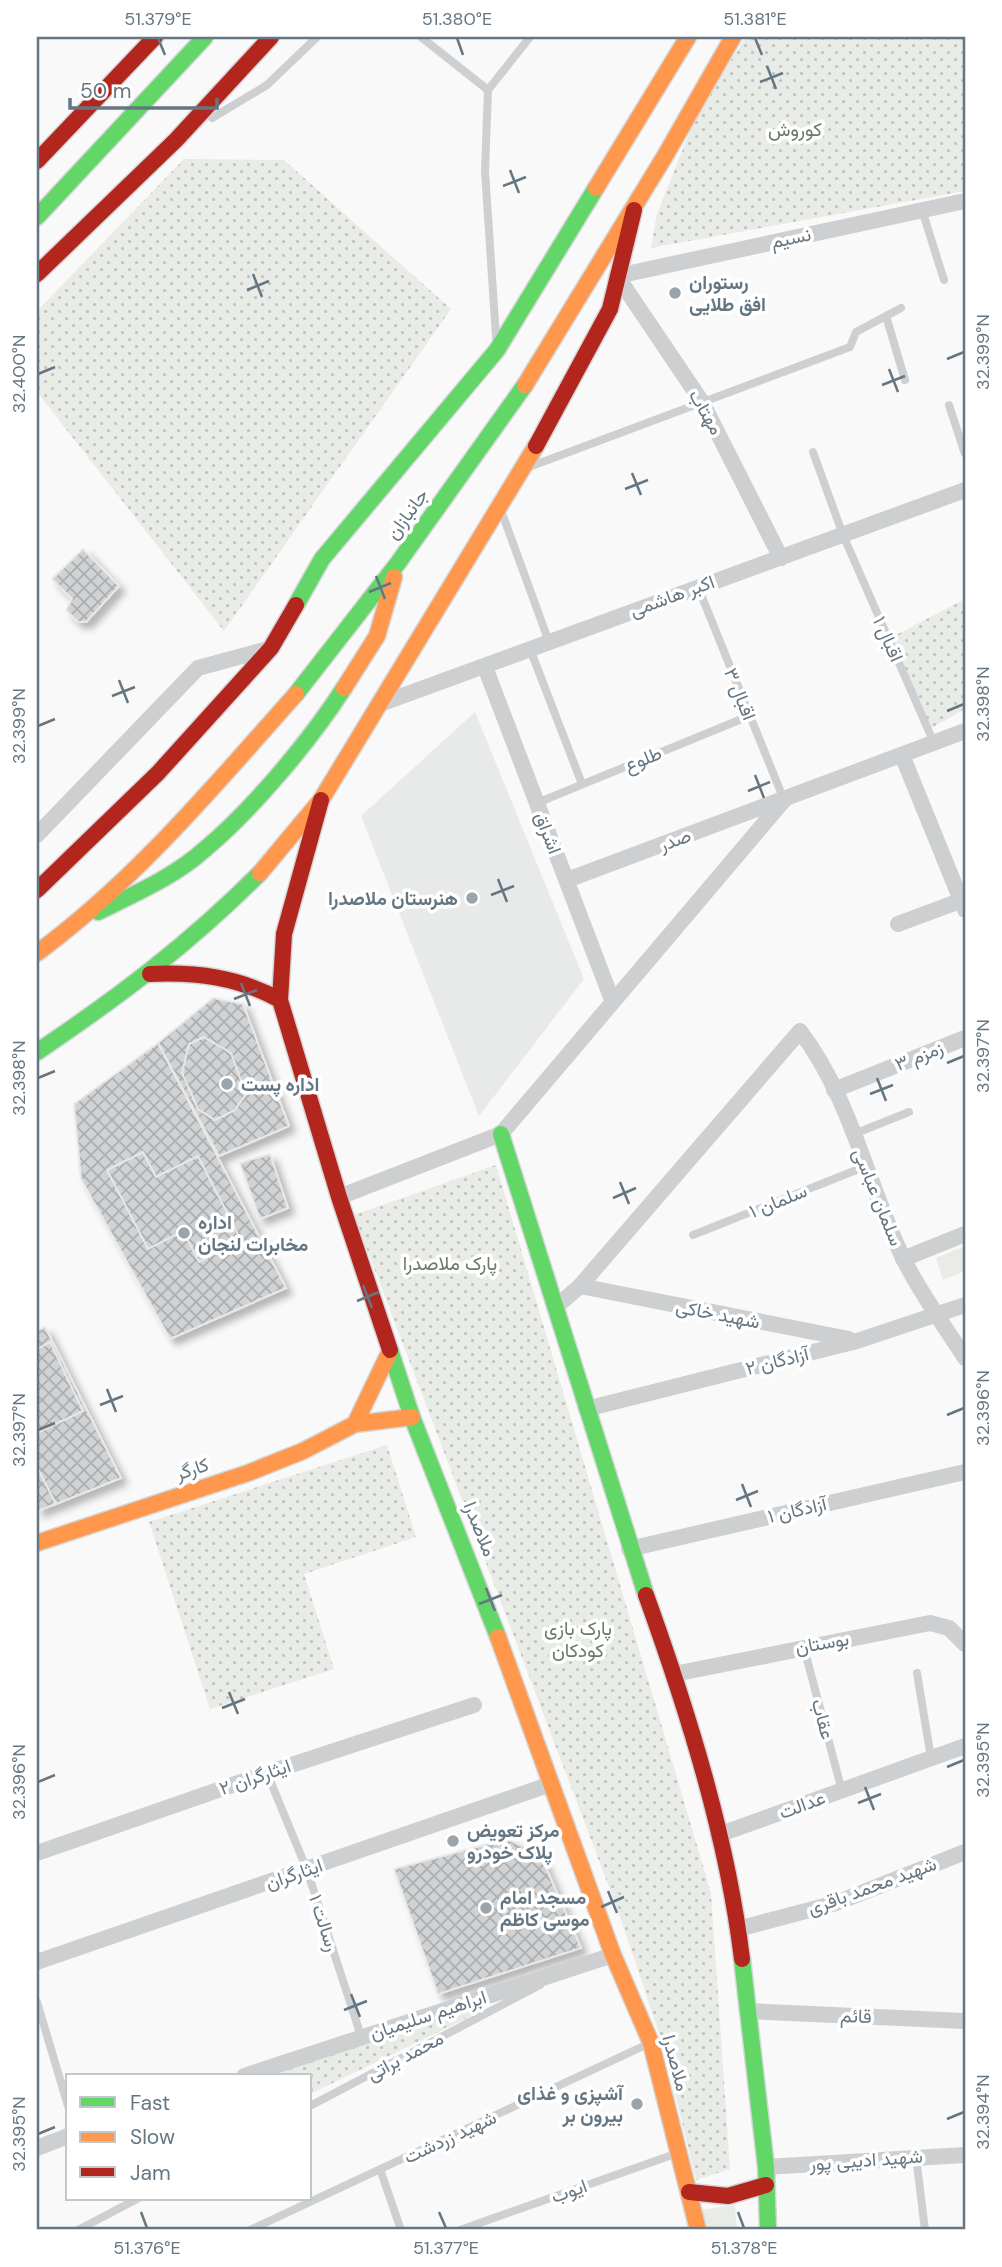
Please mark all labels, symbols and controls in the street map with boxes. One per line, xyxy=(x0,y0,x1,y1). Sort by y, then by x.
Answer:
text: 51.379°E xyxy=(124,7,192,31)
text: 51.380°E xyxy=(422,7,492,31)
text: 51.381°E xyxy=(723,7,787,31)
scale bar xyxy=(70,66,217,110)
text: 50 m xyxy=(80,77,131,105)
park label: کوروش xyxy=(768,117,822,142)
street label: نسیم xyxy=(769,222,813,254)
place label: رستوران افق طلایی xyxy=(689,270,766,317)
marker: رستوران افق طلایی xyxy=(667,285,683,301)
text: 32.399°N xyxy=(971,314,995,390)
text: 32.400°N xyxy=(7,335,31,413)
street label: مهتاب xyxy=(683,385,729,439)
street label: جانبازان xyxy=(380,484,434,544)
street label: اکبر هاشمی xyxy=(626,569,718,623)
street label: اقبال ۱ xyxy=(867,612,909,666)
street label: اقبال ۳ xyxy=(718,664,762,724)
text: 32.398°N xyxy=(971,666,995,742)
text: 32.399°N xyxy=(7,688,31,764)
street label: طلوع xyxy=(620,740,666,778)
street label: اشراق xyxy=(529,808,567,858)
street label: صدر xyxy=(655,823,695,858)
place label: هنرستان ملاصدرا xyxy=(328,886,458,911)
marker: هنرستان ملاصدرا xyxy=(464,890,480,906)
text: 32.397°N xyxy=(971,1019,995,1093)
street label: زمزم ۳ xyxy=(891,1035,947,1077)
text: 32.398°N xyxy=(7,1040,31,1116)
place label: اداره پست xyxy=(241,1072,319,1098)
marker: اداره پست xyxy=(219,1076,235,1092)
street label: سلمان عباسی xyxy=(847,1144,909,1250)
street label: سلمان ۱ xyxy=(745,1178,811,1224)
place label: اداره مخابرات لنجان xyxy=(198,1210,308,1257)
marker: اداره مخابرات لنجان xyxy=(176,1225,192,1241)
park label: پارک ملاصدرا xyxy=(403,1251,497,1277)
street label: شهید خاکی xyxy=(674,1294,762,1334)
street label: آزادگان ۲ xyxy=(743,1341,813,1381)
text: 32.396°N xyxy=(971,1370,995,1446)
text: 32.397°N xyxy=(7,1393,31,1467)
street label: کارگر xyxy=(171,1452,212,1486)
street label: آزادگان ۱ xyxy=(765,1491,830,1529)
street label: ملاصدرا xyxy=(458,1498,502,1560)
park label: پارک بازی کودکان xyxy=(544,1616,612,1663)
street label: بوستان xyxy=(793,1626,851,1660)
street label: عقاب xyxy=(806,1696,840,1742)
text: 32.395°N xyxy=(971,1722,995,1798)
text: 32.396°N xyxy=(7,1744,31,1820)
street label: ایثارگران ۲ xyxy=(216,1753,294,1801)
street label: عدالت xyxy=(775,1785,829,1825)
place label: مرکز تعویض پلاک خودرو xyxy=(467,1818,560,1866)
marker: مرکز تعویض پلاک خودرو xyxy=(445,1833,461,1849)
street label: شهید محمد باقری xyxy=(804,1851,940,1921)
street label: ایثارگران xyxy=(262,1853,326,1895)
place label: مسجد امام موسی کاظم xyxy=(500,1885,590,1932)
street label: رسالت ۱ xyxy=(303,1891,345,1955)
marker: مسجد امام موسی کاظم xyxy=(478,1900,494,1916)
street label: ابراهیم سلیمیان xyxy=(367,1984,489,2046)
street label: قائم xyxy=(840,2003,872,2029)
street label: محمد براتی xyxy=(362,2025,448,2087)
street label: ملاصدرا xyxy=(657,2032,695,2094)
legend xyxy=(66,2074,312,2200)
text: 32.394°N xyxy=(971,2074,995,2150)
place label: آشپزی و غذای بیرون بر xyxy=(517,2081,624,2128)
text: Fast xyxy=(130,2089,170,2117)
text: 32.395°N xyxy=(7,2096,31,2172)
marker: آشپزی و غذای بیرون بر xyxy=(629,2096,645,2112)
street label: شهید زردشت xyxy=(400,2105,500,2169)
text: Slow xyxy=(130,2123,175,2151)
street label: شهید ادیبی پور xyxy=(807,2144,924,2177)
text: Jam xyxy=(130,2159,171,2187)
street label: ایوب xyxy=(548,2173,590,2209)
text: 51.376°E xyxy=(113,2236,181,2260)
text: 51.377°E xyxy=(413,2236,479,2260)
text: 51.378°E xyxy=(710,2236,778,2260)

